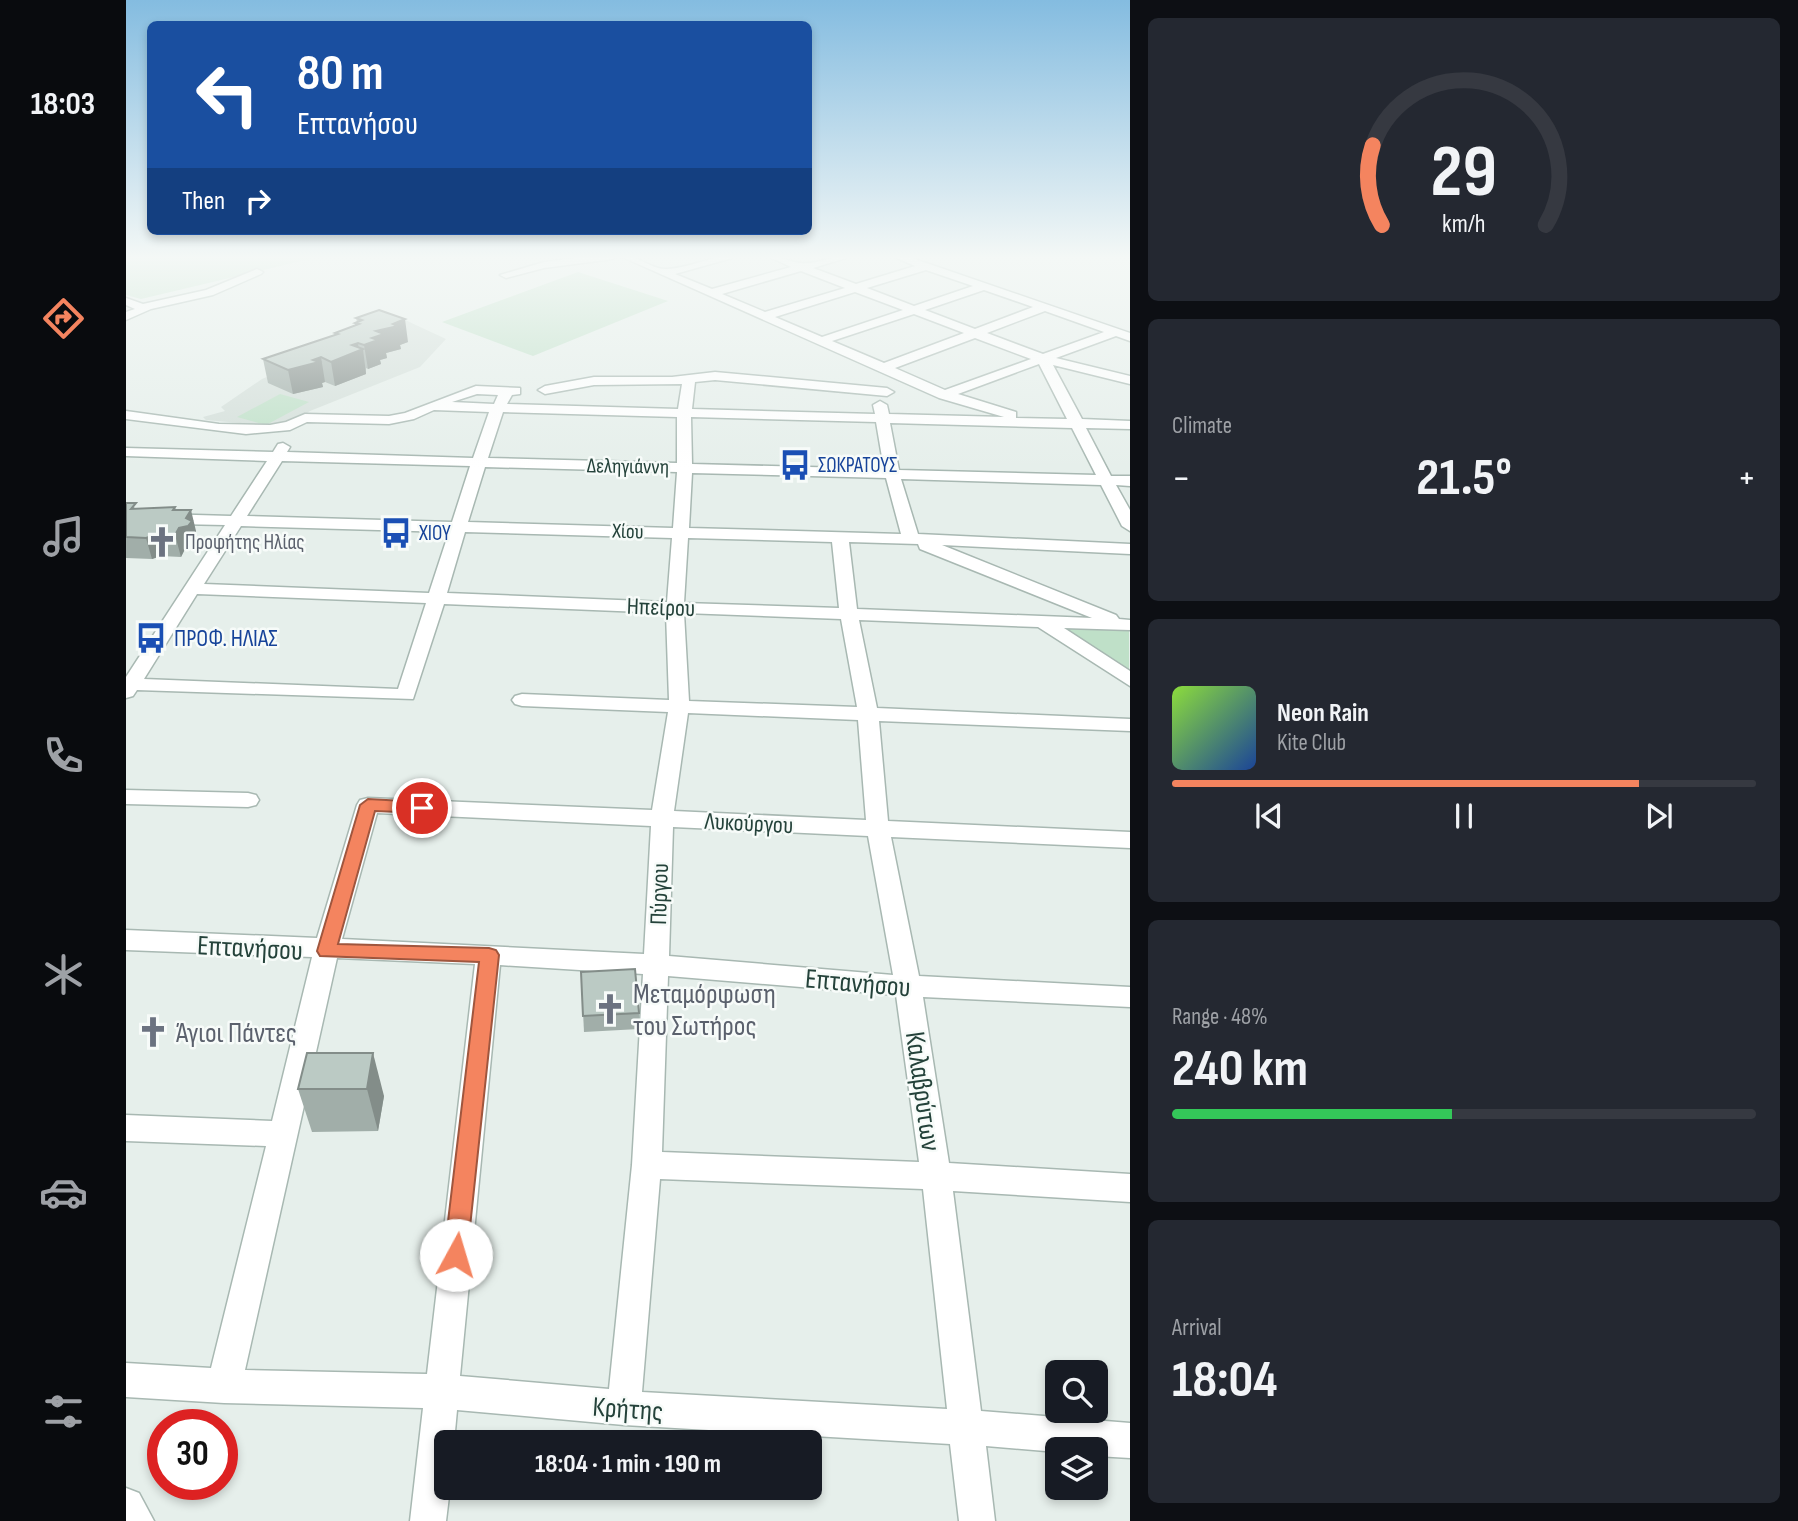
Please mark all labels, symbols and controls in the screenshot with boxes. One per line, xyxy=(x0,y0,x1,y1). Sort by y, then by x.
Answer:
text: 80 m xyxy=(297,45,384,104)
icon: left xyxy=(182,49,273,140)
text: 18:03 xyxy=(31,85,95,124)
text: Επτανήσου xyxy=(297,105,418,144)
text: 29 xyxy=(1431,130,1497,218)
icon: right xyxy=(239,182,277,220)
text: Then xyxy=(182,186,225,217)
text: km/h xyxy=(1442,209,1486,240)
icon: directions xyxy=(39,294,88,343)
text: Climate xyxy=(1172,412,1232,440)
text: 21.5° xyxy=(1416,447,1512,510)
bus stop icon: ΣΩΚΡΑΤΟΥΣ xyxy=(778,448,812,482)
street label: Δεληγιάννη xyxy=(587,453,669,480)
place label: ΣΩΚΡΑΤΟΥΣ xyxy=(818,453,897,478)
text: − xyxy=(1172,456,1191,501)
text: + xyxy=(1737,456,1756,501)
icon: music xyxy=(39,512,88,561)
bus stop icon: ΧΙΟΥ xyxy=(379,516,413,550)
street label: Χίου xyxy=(611,518,644,545)
place label: ΧΙΟΥ xyxy=(418,521,451,546)
church icon: Προφήτης Ηλίας xyxy=(145,525,179,559)
place label: Προφήτης Ηλίας xyxy=(185,530,305,555)
street label: Ηπείρου xyxy=(626,592,696,623)
bus stop icon: ΠΡΟΦ. ΗΛΙΑΣ xyxy=(134,621,168,655)
place label: ΠΡΟΦ. ΗΛΙΑΣ xyxy=(174,624,278,653)
text: Neon Rain xyxy=(1277,698,1369,729)
text: Kite Club xyxy=(1277,729,1346,757)
icon: phone xyxy=(39,731,88,780)
pin xyxy=(392,778,452,838)
icon: arrive xyxy=(403,789,441,827)
icon: previous xyxy=(1250,797,1288,835)
icon: pause xyxy=(1445,797,1483,835)
icon: next xyxy=(1640,797,1678,835)
street label: Λυκούργου xyxy=(703,807,794,840)
street label: Πύργου xyxy=(644,863,675,925)
street label: Επτανήσου xyxy=(196,929,304,968)
icon: climate xyxy=(39,950,88,999)
street label: Επτανήσου xyxy=(804,962,912,1005)
place label: Μεταμόρφωση του Σωτήρος xyxy=(633,978,776,1043)
church icon: Μεταμόρφωση του Σωτήρος xyxy=(593,992,627,1026)
text: Range · 48% xyxy=(1172,1003,1268,1031)
church icon: Άγιοι Πάντες xyxy=(136,1015,170,1049)
place label: Άγιοι Πάντες xyxy=(176,1017,297,1050)
street label: Καλαβρύτων xyxy=(898,1030,947,1153)
text: 240 km xyxy=(1172,1038,1308,1101)
icon: car xyxy=(39,1168,88,1217)
position arrow xyxy=(419,1218,493,1292)
text: Arrival xyxy=(1172,1314,1221,1342)
text: 18:04 xyxy=(1172,1349,1277,1412)
map controls xyxy=(1045,1360,1108,1500)
button: search xyxy=(1045,1360,1108,1423)
icon: filters xyxy=(39,1387,88,1436)
street label: Κρήτης xyxy=(591,1391,664,1428)
speed limit sign: 30 xyxy=(147,1409,238,1500)
button: layers xyxy=(1045,1437,1108,1500)
text: 18:04 · 1 min · 190 m xyxy=(535,1449,721,1480)

